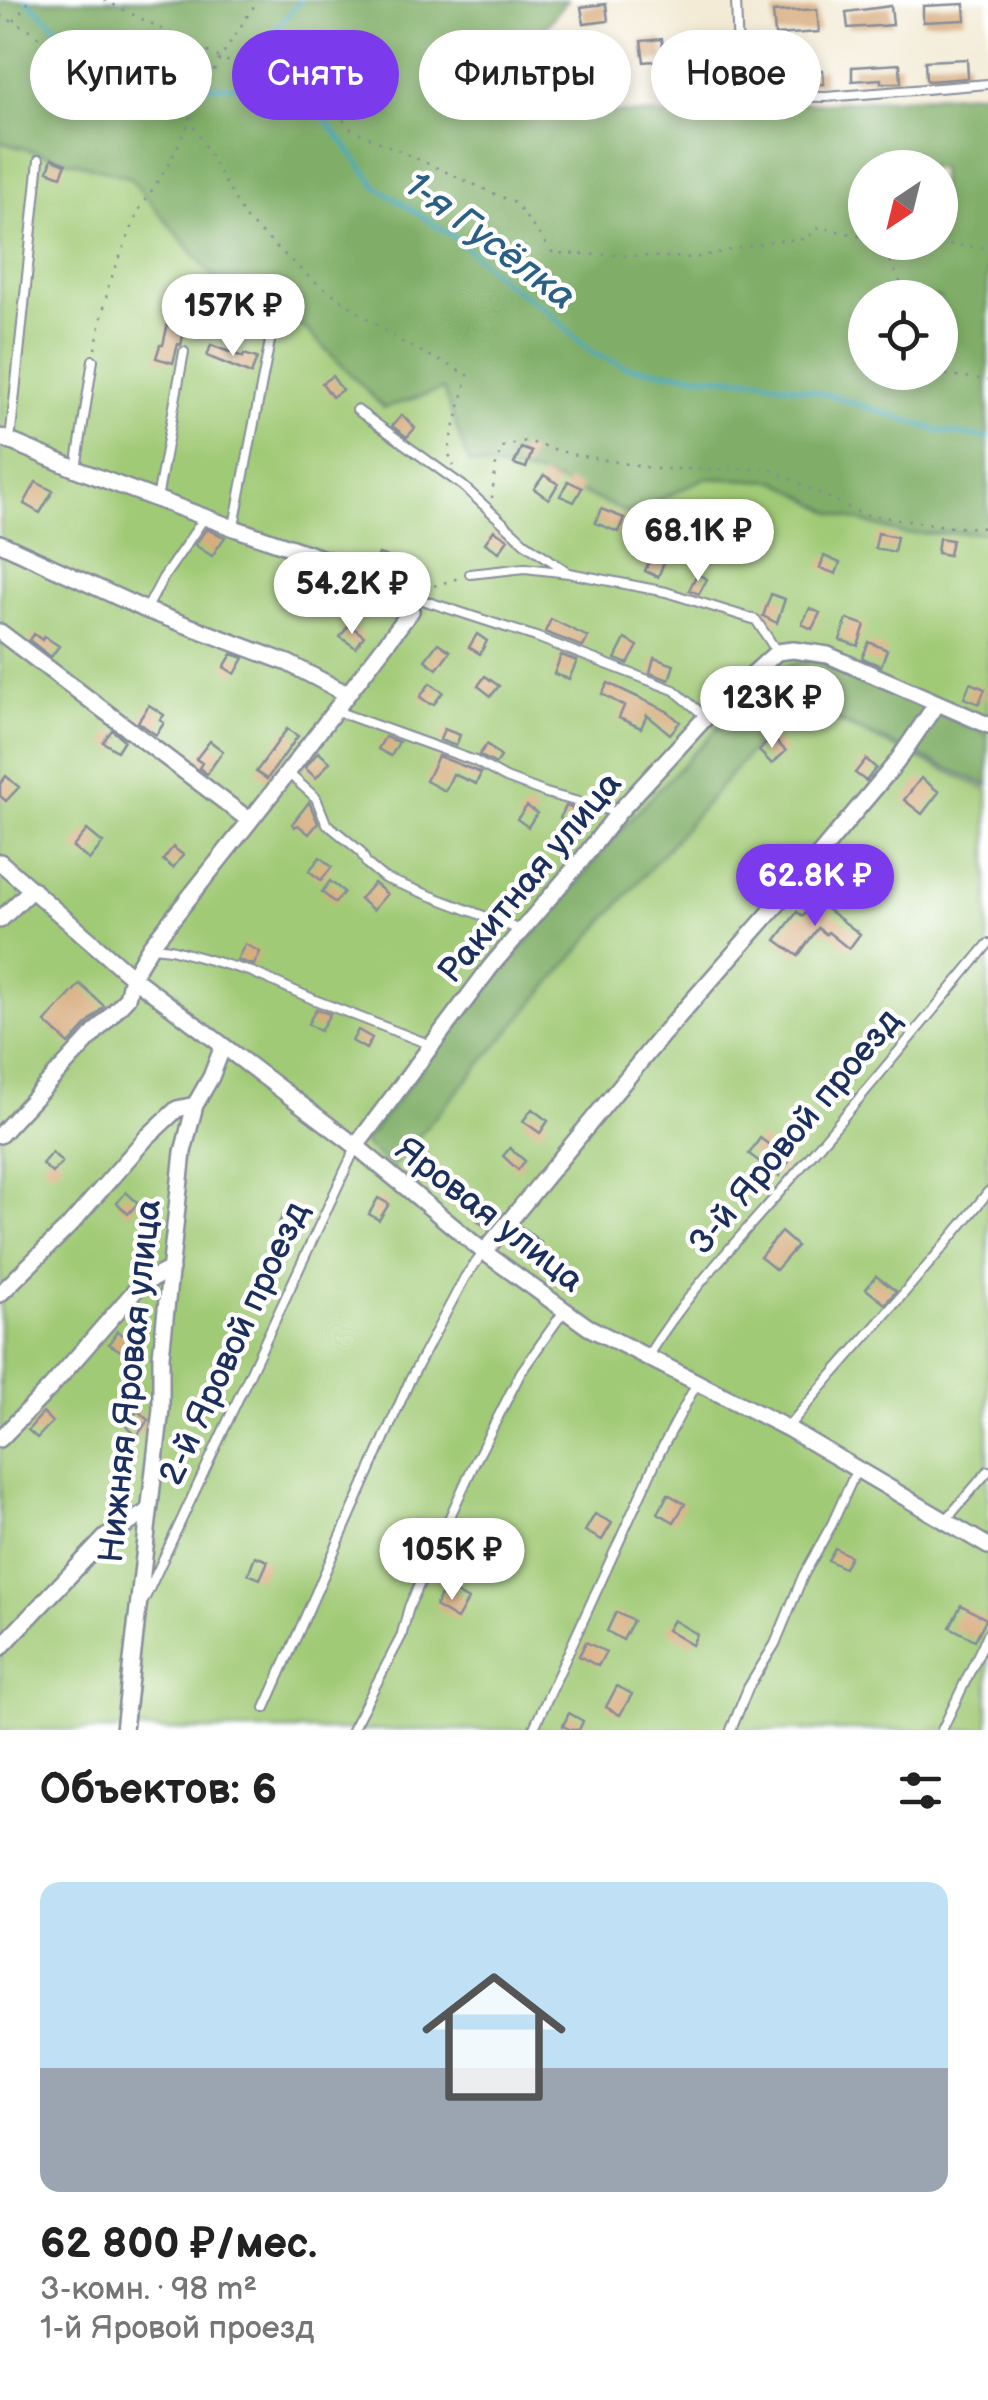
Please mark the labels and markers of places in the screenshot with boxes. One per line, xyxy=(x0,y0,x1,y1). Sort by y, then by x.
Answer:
pin: 157K ₽ xyxy=(152,274,314,359)
pin: 68.1K ₽ xyxy=(606,499,790,584)
pin: 54.2K ₽ xyxy=(260,552,444,637)
pin: 123K ₽ xyxy=(691,666,853,751)
pin: 62.8K ₽ xyxy=(723,844,907,929)
pin: 105K ₽ xyxy=(371,1518,533,1603)

